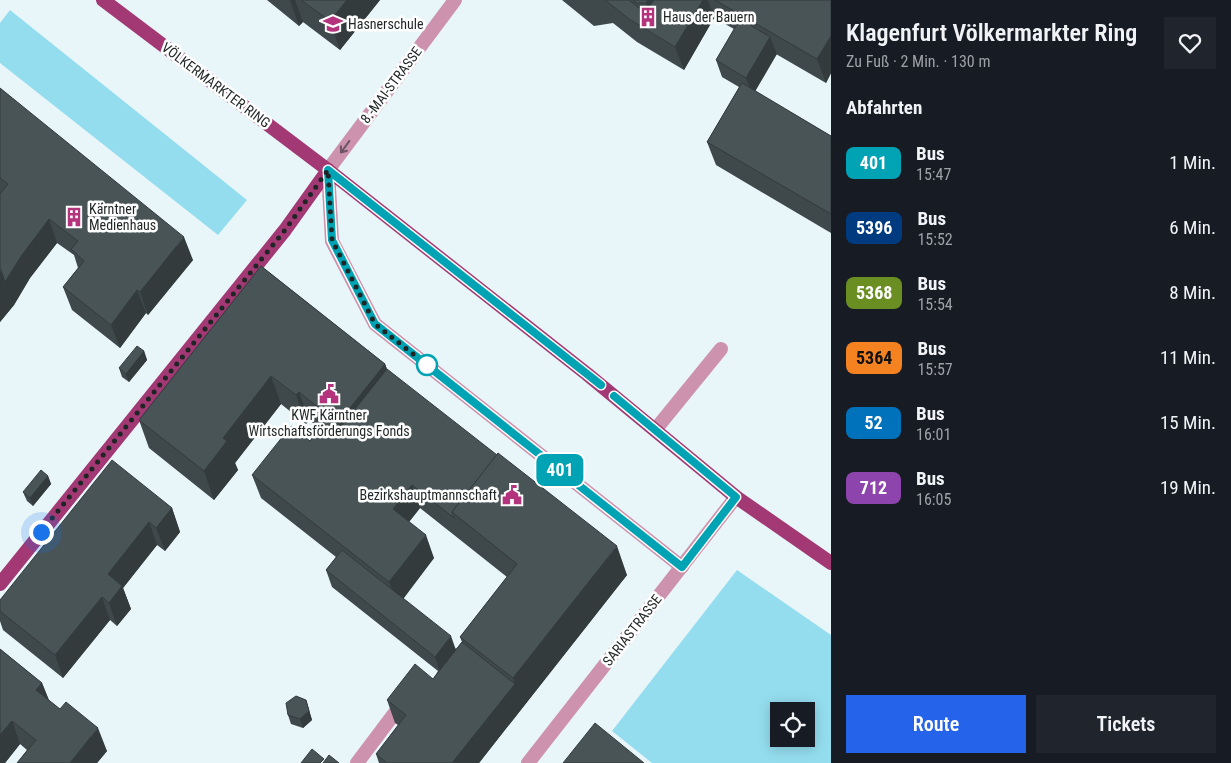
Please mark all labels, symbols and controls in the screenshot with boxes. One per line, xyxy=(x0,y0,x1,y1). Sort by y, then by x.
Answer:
building icon: Haus der Bauern xyxy=(637,6,659,28)
place label: Haus der Bauern xyxy=(663,9,754,25)
school or university icon: Hasnerschule xyxy=(322,13,344,35)
place label: Hasnerschule xyxy=(348,16,424,32)
button: heart xyxy=(1164,17,1216,69)
text: Klagenfurt Völkermarkter Ring xyxy=(846,19,1137,47)
street label: VÖLKERMARKTER RING xyxy=(159,39,273,131)
street label: 8.-MAI-STRASSE xyxy=(357,44,425,126)
text: Zu Fuß · 2 Min. · 130 m xyxy=(846,52,990,71)
text: Abfahrten xyxy=(846,96,922,119)
one-way arrow xyxy=(340,140,351,153)
text: Bus xyxy=(916,142,945,165)
text: 1 Min. xyxy=(1169,151,1216,174)
text: 401 xyxy=(860,152,887,173)
text: 15:47 xyxy=(916,165,951,184)
place label: Kärntner Medienhaus xyxy=(89,201,156,233)
building icon: Kärntner Medienhaus xyxy=(63,206,85,228)
text: Bus xyxy=(917,207,946,230)
text: 6 Min. xyxy=(1169,216,1216,239)
text: 5396 xyxy=(856,217,892,238)
text: 15:52 xyxy=(917,230,953,249)
text: Bus xyxy=(917,272,946,295)
text: 8 Min. xyxy=(1169,281,1216,304)
text: 5368 xyxy=(856,282,892,303)
text: 15:54 xyxy=(917,295,953,314)
text: Bus xyxy=(917,337,946,360)
text: 11 Min. xyxy=(1160,346,1216,369)
text: 5364 xyxy=(856,347,892,368)
unlabelled marker xyxy=(416,354,438,376)
text: 15:57 xyxy=(917,360,953,379)
public building icon: KWF Kärntner Wirtschaftsförderungs Fonds xyxy=(318,383,340,405)
text: Bus xyxy=(916,402,945,425)
place label: KWF Kärntner Wirtschaftsförderungs Fonds xyxy=(248,407,410,439)
text: 15 Min. xyxy=(1160,411,1216,434)
text: 52 xyxy=(864,412,883,433)
text: 16:01 xyxy=(916,425,951,444)
line badge: 401 xyxy=(531,454,589,486)
text: 401 xyxy=(546,459,574,480)
text: Bus xyxy=(916,467,945,490)
text: 19 Min. xyxy=(1160,476,1216,499)
text: 712 xyxy=(860,477,887,498)
public building icon: Bezirkshauptmannschaft xyxy=(501,484,523,506)
place label: Bezirkshauptmannschaft xyxy=(359,487,497,503)
text: 16:05 xyxy=(916,490,951,509)
your location xyxy=(29,520,54,545)
street label: SARIASTRASSE xyxy=(599,591,665,669)
button: Route xyxy=(846,695,1026,753)
button: Tickets xyxy=(1036,695,1216,753)
map controls xyxy=(770,702,815,747)
button: locate xyxy=(770,702,815,747)

